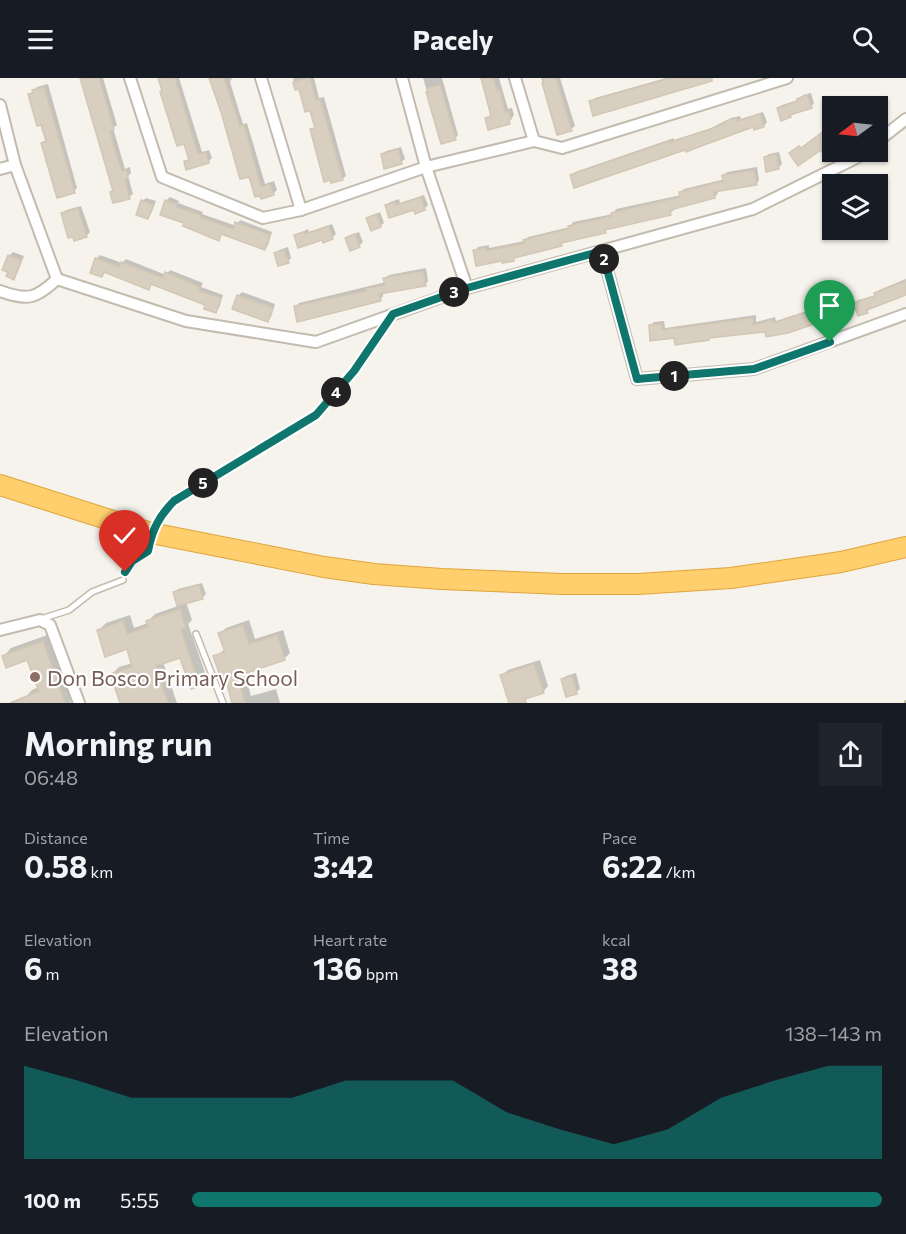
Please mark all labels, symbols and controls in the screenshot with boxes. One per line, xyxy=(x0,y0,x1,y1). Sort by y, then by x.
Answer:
icon: menu xyxy=(24,23,57,56)
text: Pacely xyxy=(412,23,494,56)
icon: search xyxy=(849,23,882,56)
north arrow xyxy=(822,96,888,162)
map controls xyxy=(822,96,888,240)
button: layers xyxy=(822,174,888,240)
pin: 2 xyxy=(589,244,619,274)
text: 2 xyxy=(599,249,609,268)
pin: 3 xyxy=(439,277,469,307)
pin xyxy=(804,280,855,342)
text: 3 xyxy=(449,282,459,301)
icon: arrive xyxy=(813,289,846,322)
pin: 1 xyxy=(659,361,689,391)
text: 1 xyxy=(670,366,678,385)
pin: 4 xyxy=(321,377,351,407)
text: 4 xyxy=(331,382,341,401)
pin: 5 xyxy=(188,468,218,498)
text: 5 xyxy=(198,473,208,492)
pin xyxy=(99,510,150,572)
icon: check xyxy=(108,519,141,552)
place label: Don Bosco Primary School xyxy=(47,665,298,690)
marker: Don Bosco Primary School xyxy=(28,670,42,684)
text: Morning run xyxy=(24,722,212,763)
button: share xyxy=(819,723,882,786)
text: 06:48 xyxy=(24,765,78,789)
text: Distance xyxy=(24,828,88,847)
text: Time xyxy=(313,828,350,847)
text: Pace xyxy=(602,828,637,847)
text: 0.58 xyxy=(24,847,88,884)
text: 3:42 xyxy=(313,847,374,884)
text: 6:22 xyxy=(602,847,663,884)
text: km xyxy=(88,862,113,881)
text: /km xyxy=(663,862,695,881)
text: Elevation xyxy=(24,930,92,949)
text: Heart rate xyxy=(313,930,387,949)
text: kcal xyxy=(602,930,631,949)
text: 6 xyxy=(24,949,43,986)
text: 136 xyxy=(313,949,363,986)
text: 38 xyxy=(602,949,638,986)
text: m xyxy=(43,964,60,983)
text: bpm xyxy=(363,964,399,983)
text: Elevation xyxy=(24,1021,109,1045)
text: 138–143 m xyxy=(785,1021,882,1045)
text: 100 m xyxy=(24,1188,81,1212)
text: 5:55 xyxy=(120,1188,159,1212)

